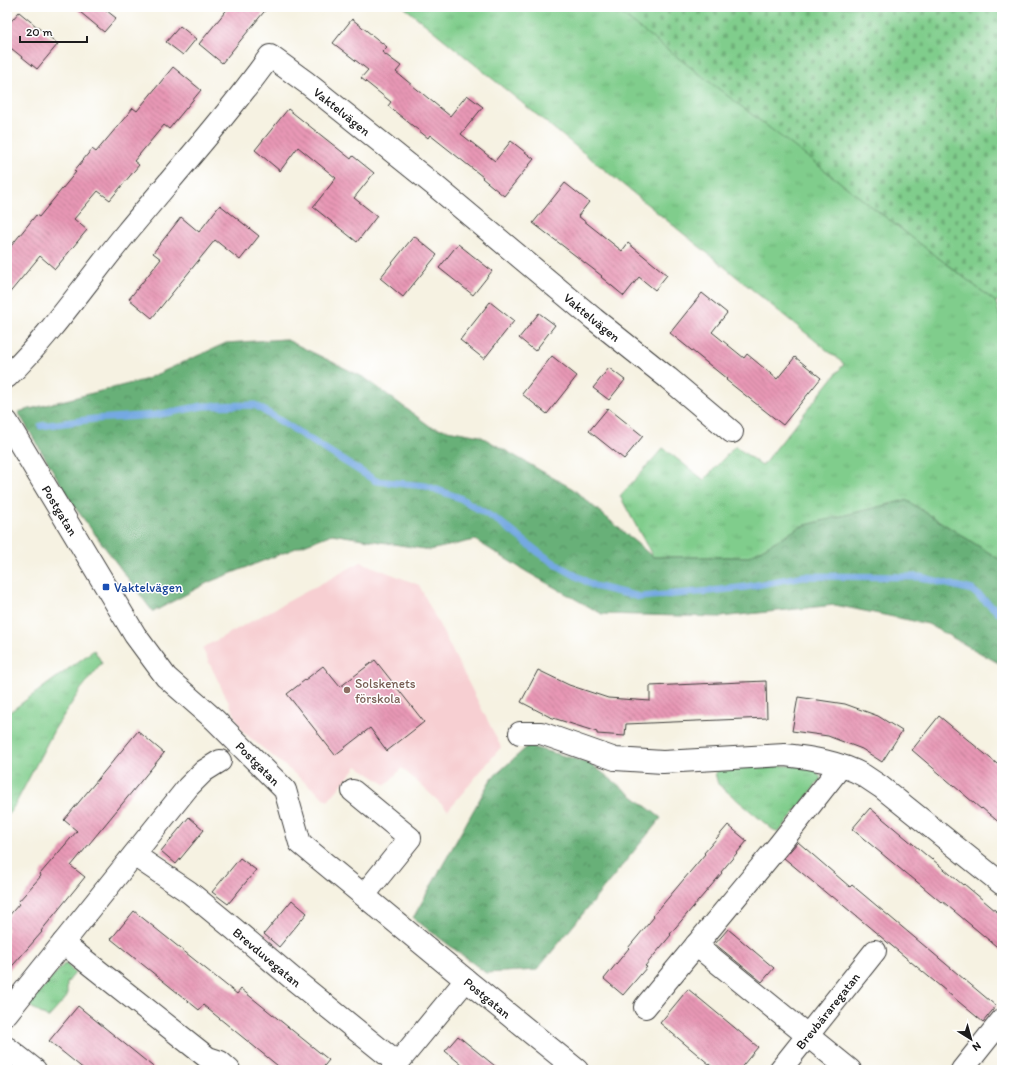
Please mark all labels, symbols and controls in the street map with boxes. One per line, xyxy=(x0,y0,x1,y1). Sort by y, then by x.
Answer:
scale bar xyxy=(20,18,87,44)
text: 20 m xyxy=(26,25,53,39)
street label: Vaktelvägen xyxy=(311,84,374,139)
street label: Vaktelvägen xyxy=(561,290,624,345)
street label: Postgatan xyxy=(39,482,81,538)
place label: Vaktelvägen xyxy=(114,580,183,595)
marker: Vaktelvägen xyxy=(101,582,111,592)
place label: Solskenets förskola xyxy=(355,676,416,706)
marker: Solskenets förskola xyxy=(342,685,352,695)
street label: Postgatan xyxy=(233,738,283,788)
street label: Brevduvegatan xyxy=(230,924,305,990)
street label: Brevbäraregatan xyxy=(792,969,863,1052)
street label: Postgatan xyxy=(461,974,514,1021)
north arrow xyxy=(951,1019,991,1059)
text: N xyxy=(970,1039,984,1054)

